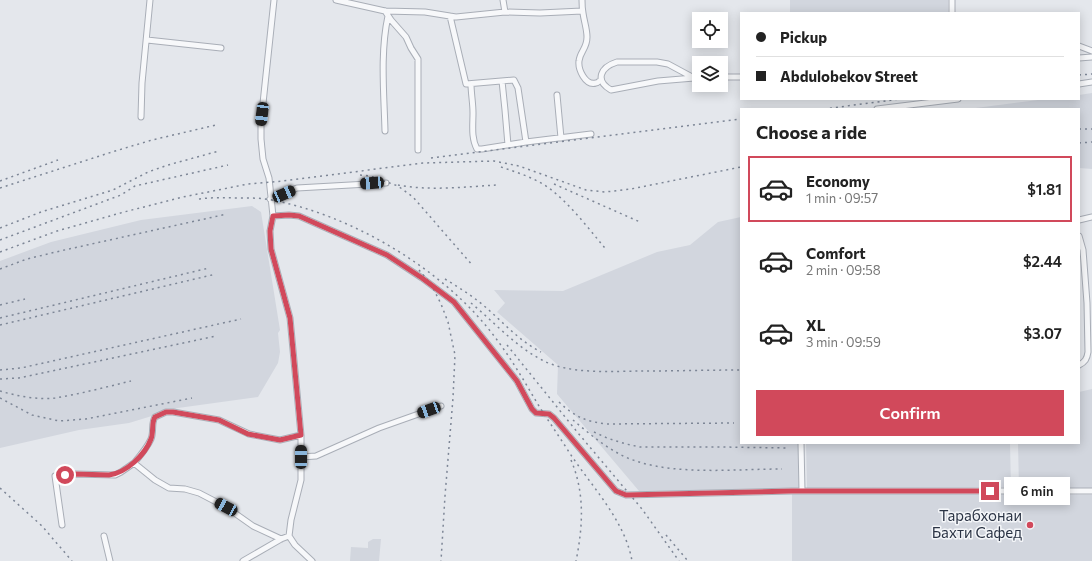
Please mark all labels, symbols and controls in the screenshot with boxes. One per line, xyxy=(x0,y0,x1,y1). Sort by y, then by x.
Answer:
map controls xyxy=(692,12,728,92)
button: locate xyxy=(692,12,728,48)
text: Pickup xyxy=(780,28,827,46)
button: layers xyxy=(692,56,728,92)
text: Abdulobekov Street xyxy=(780,67,918,85)
car xyxy=(255,101,269,127)
text: Choose a ride xyxy=(756,121,867,143)
icon: car xyxy=(758,171,794,207)
text: Economy xyxy=(806,172,870,190)
car xyxy=(360,176,384,190)
text: $1.81 xyxy=(1027,180,1062,198)
car xyxy=(271,184,297,204)
text: 1 min · 09:57 xyxy=(806,190,878,206)
icon: car xyxy=(758,243,794,279)
text: Comfort xyxy=(806,244,866,262)
text: $2.44 xyxy=(1023,252,1062,270)
text: 2 min · 09:58 xyxy=(806,262,881,278)
icon: car xyxy=(758,315,794,351)
text: XL xyxy=(806,316,825,334)
text: $3.07 xyxy=(1023,324,1062,342)
text: 3 min · 09:59 xyxy=(806,334,881,350)
button: Confirm xyxy=(756,390,1064,436)
car xyxy=(416,400,442,420)
car xyxy=(295,445,307,469)
route start xyxy=(56,466,74,484)
callout: 6 min xyxy=(1004,477,1070,505)
route end xyxy=(981,482,999,500)
text: 6 min xyxy=(1021,483,1053,499)
car xyxy=(213,496,239,518)
place label: Тарабхонаи Бахти Сафед xyxy=(932,506,1022,541)
marker: Тарабхонаи Бахти Сафед xyxy=(1025,520,1035,530)

